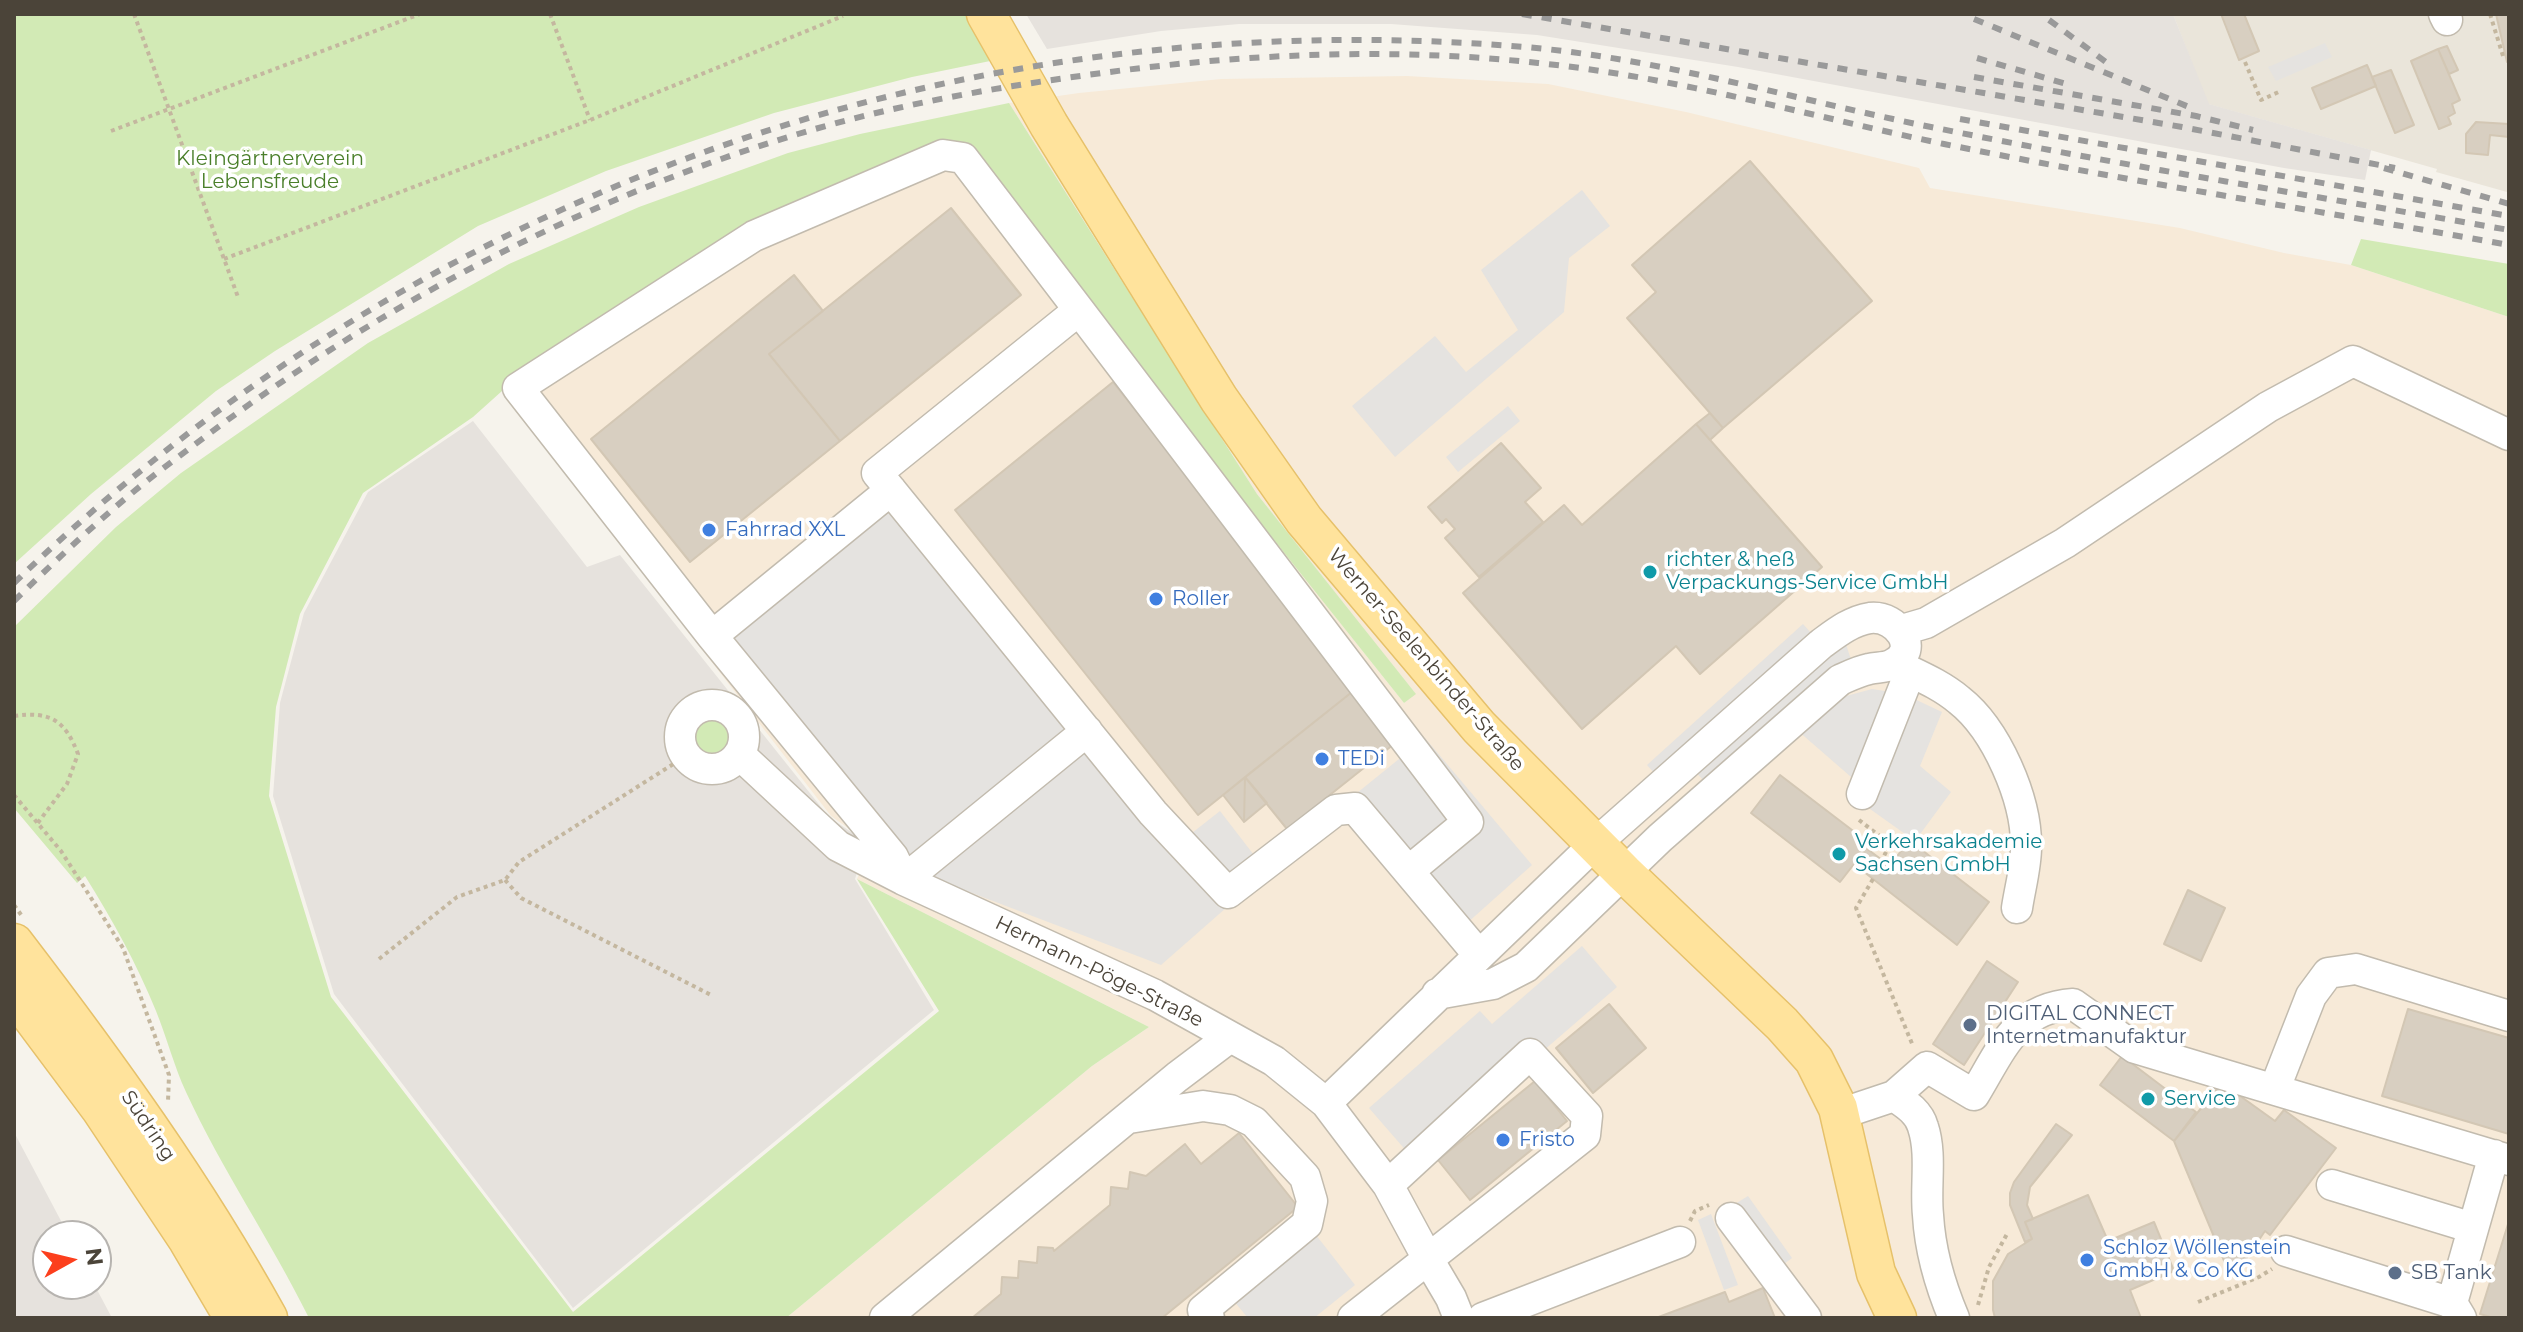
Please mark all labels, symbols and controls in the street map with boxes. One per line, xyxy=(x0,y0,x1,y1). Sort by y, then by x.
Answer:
park label: Kleingärtnerverein Lebensfreude xyxy=(176,147,364,194)
place label: Fahrrad XXL xyxy=(725,518,845,542)
marker: Fahrrad XXL xyxy=(700,521,718,539)
street label: Werner-Seelenbinder-Straße xyxy=(1323,544,1529,776)
place label: richter & heß Verpackungs-Service GmbH xyxy=(1666,548,1948,595)
marker: richter & heß Verpackungs-Service GmbH xyxy=(1641,563,1659,581)
place label: Roller xyxy=(1172,587,1230,611)
marker: Roller xyxy=(1147,590,1165,608)
place label: TEDi xyxy=(1338,747,1385,771)
marker: TEDi xyxy=(1313,750,1331,768)
place label: Verkehrsakademie Sachsen GmbH xyxy=(1855,830,2042,877)
marker: Verkehrsakademie Sachsen GmbH xyxy=(1830,845,1848,863)
street label: Hermann-Pöge-Straße xyxy=(991,911,1207,1033)
place label: DIGITAL CONNECT Internetmanufaktur xyxy=(1986,1002,2187,1049)
marker: DIGITAL CONNECT Internetmanufaktur xyxy=(1961,1016,1979,1034)
street label: Südring xyxy=(116,1086,180,1166)
place label: Service xyxy=(2164,1087,2236,1111)
marker: Service xyxy=(2139,1090,2157,1108)
place label: Fristo xyxy=(1519,1128,1575,1152)
marker: Fristo xyxy=(1494,1131,1512,1149)
north arrow xyxy=(32,1220,112,1300)
place label: Schloz Wöllenstein GmbH & Co KG xyxy=(2103,1236,2292,1283)
text: N xyxy=(80,1246,109,1268)
marker: Schloz Wöllenstein GmbH & Co KG xyxy=(2078,1251,2096,1269)
place label: SB Tank xyxy=(2411,1261,2492,1285)
marker: SB Tank xyxy=(2386,1264,2404,1282)

